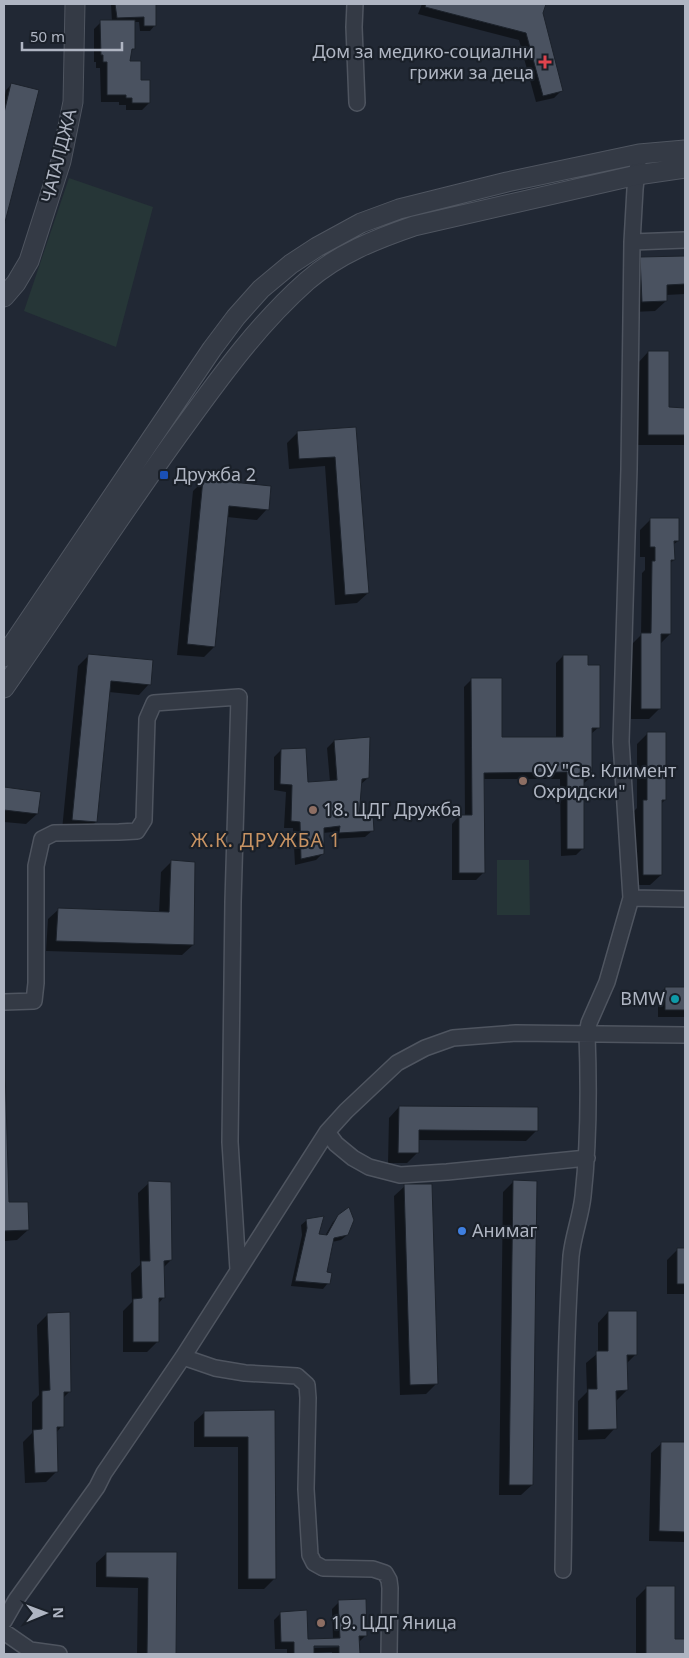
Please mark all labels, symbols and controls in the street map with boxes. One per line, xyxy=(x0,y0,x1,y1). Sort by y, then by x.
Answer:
scale bar xyxy=(22,20,122,52)
text: 50 m xyxy=(30,26,65,46)
place label: Дом за медико-социални грижи за деца xyxy=(312,39,534,84)
marker: Дом за медико-социални грижи за деца xyxy=(538,55,552,69)
street label: ЧАТАЛДЖА xyxy=(35,106,81,205)
place label: Дружба 2 xyxy=(174,462,256,486)
marker: Дружба 2 xyxy=(158,469,170,481)
place label: ОУ "Св. Климент Охридски" xyxy=(533,758,677,803)
marker: ОУ "Св. Климент Охридски" xyxy=(517,775,529,787)
place label: 18. ЦДГ Дружба xyxy=(323,797,461,821)
marker: 18. ЦДГ Дружба xyxy=(307,804,319,816)
district label: Ж.К. ДРУЖБА 1 xyxy=(191,827,341,853)
place label: BMW xyxy=(620,986,665,1010)
marker: BMW xyxy=(669,993,681,1005)
place label: Анимаг xyxy=(472,1218,538,1242)
marker: Анимаг xyxy=(456,1225,468,1237)
north arrow xyxy=(20,1588,70,1638)
text: N xyxy=(49,1607,68,1619)
place label: 19. ЦДГ Яница xyxy=(331,1610,457,1634)
marker: 19. ЦДГ Яница xyxy=(315,1617,327,1629)

